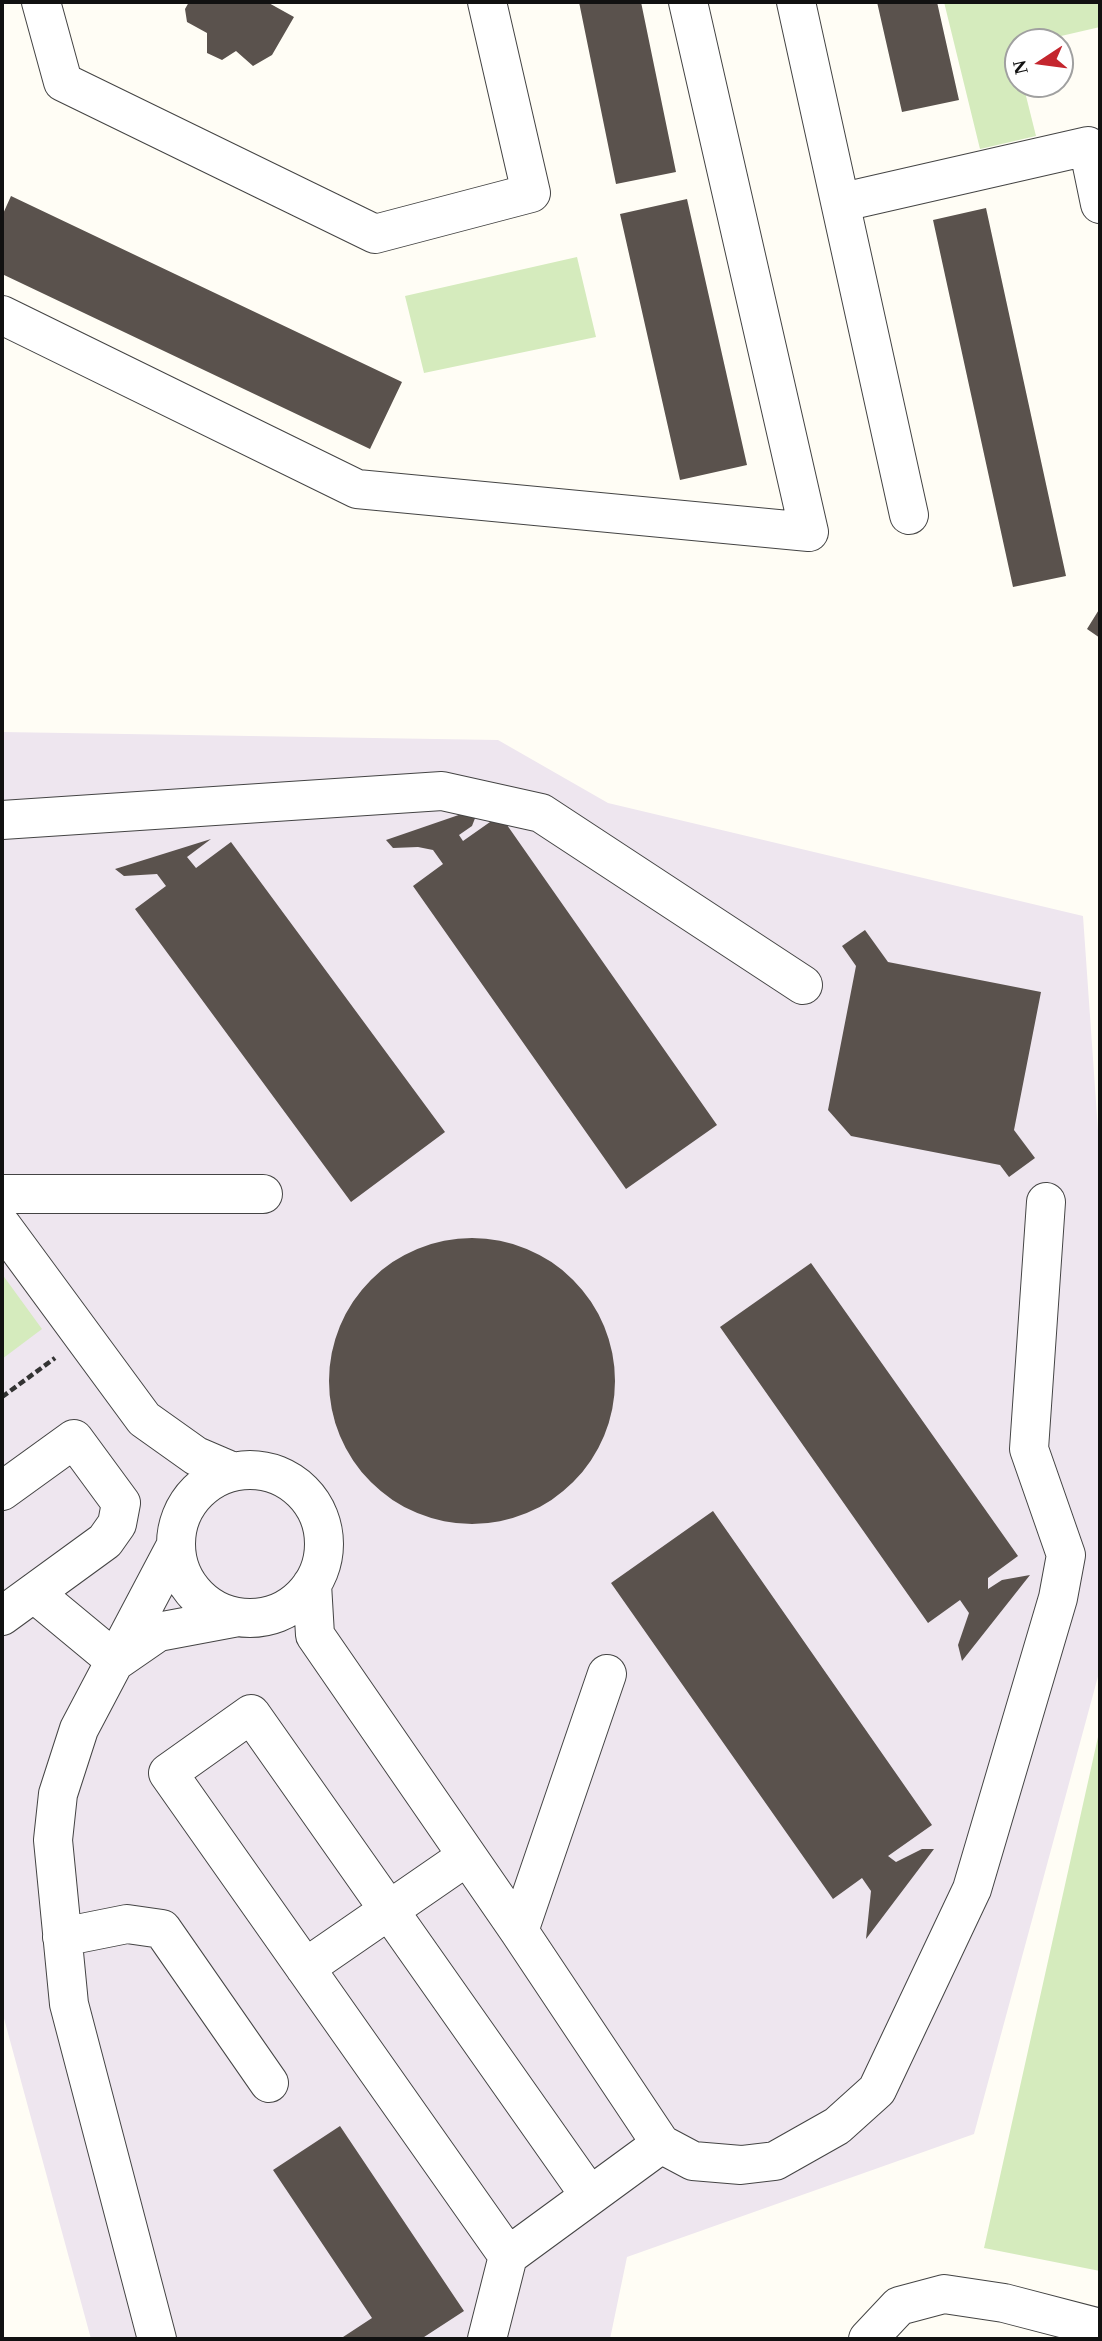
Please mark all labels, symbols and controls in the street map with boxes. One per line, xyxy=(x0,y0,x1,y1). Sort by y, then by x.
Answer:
north arrow xyxy=(1004,28,1074,98)
text: N xyxy=(1008,58,1032,76)

